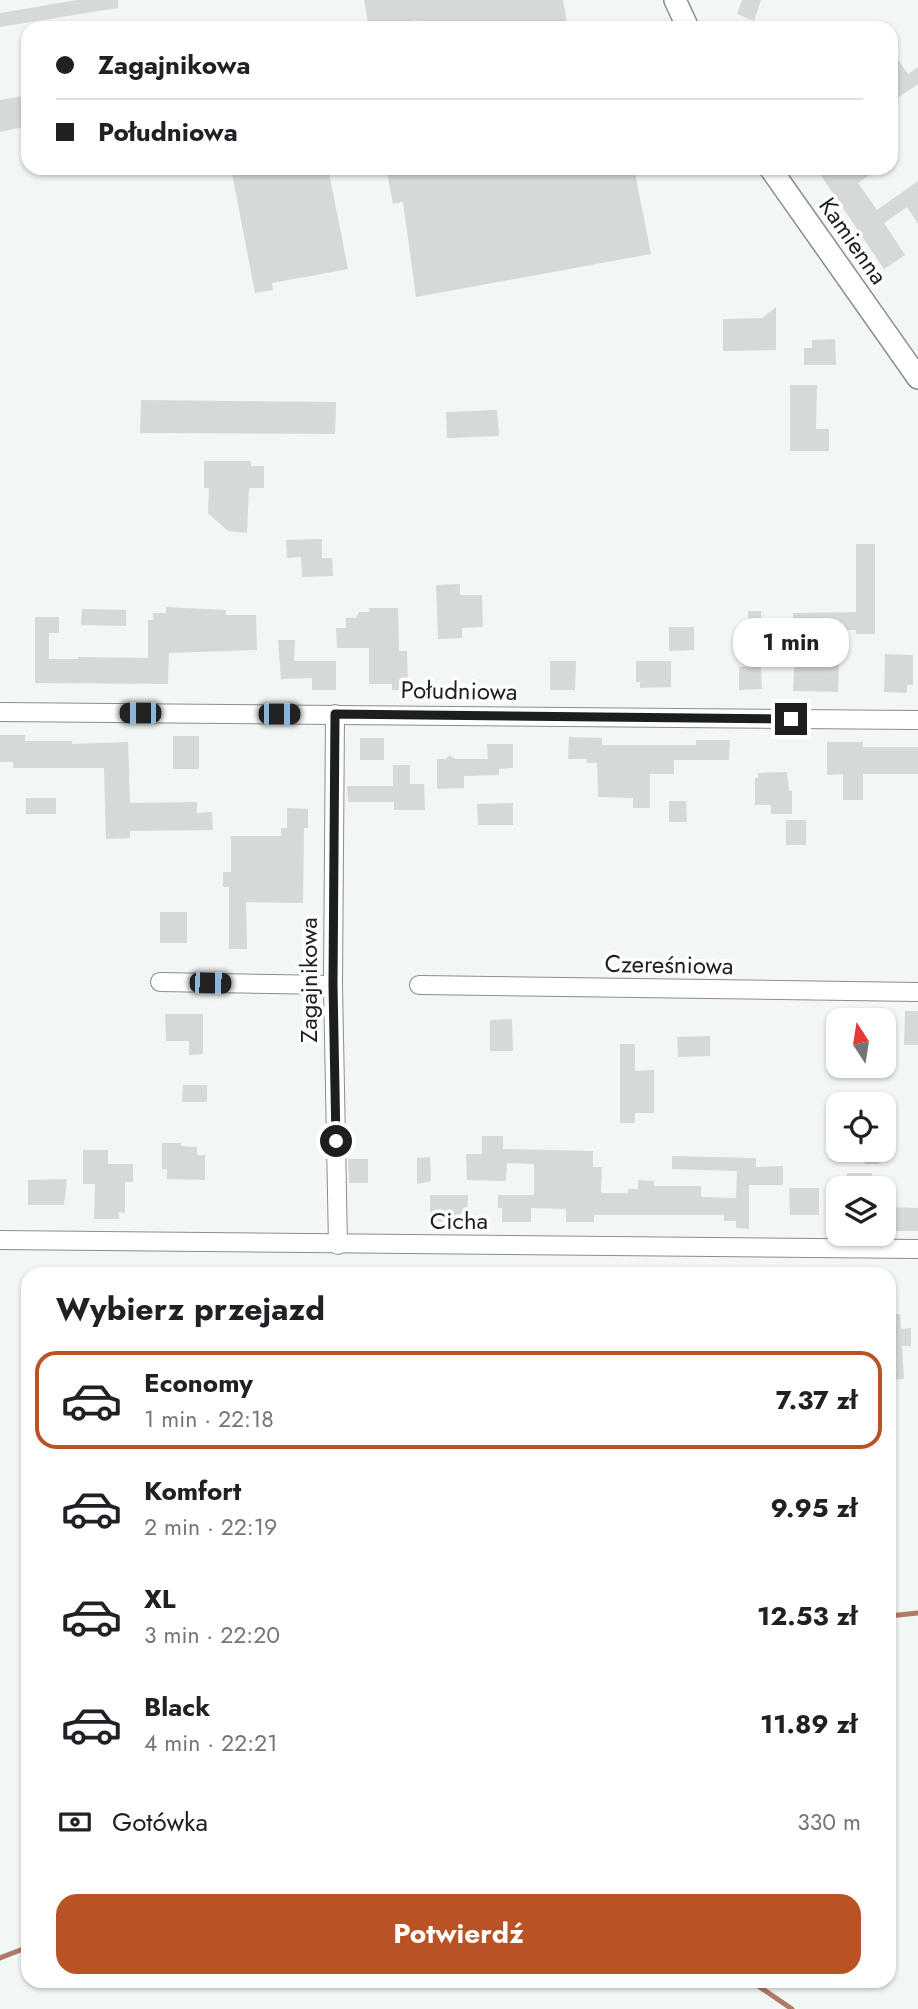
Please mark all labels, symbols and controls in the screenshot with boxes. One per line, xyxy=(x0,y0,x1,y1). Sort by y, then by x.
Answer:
text: Zagajnikowa xyxy=(98,46,251,84)
text: Południowa xyxy=(98,113,238,151)
street label: Kamienna xyxy=(811,190,896,291)
callout: 1 min xyxy=(733,618,849,666)
text: 1 min xyxy=(762,625,820,659)
street label: Południowa xyxy=(400,672,518,709)
car xyxy=(120,703,162,724)
route end xyxy=(775,703,807,735)
car xyxy=(259,704,301,725)
street label: Zagajnikowa xyxy=(291,917,326,1043)
street label: Czereśniowa xyxy=(604,946,734,983)
car xyxy=(189,972,232,994)
north arrow xyxy=(826,1008,896,1078)
map controls xyxy=(826,1008,896,1246)
button: locate xyxy=(826,1092,896,1162)
route start xyxy=(320,1125,352,1157)
button: layers xyxy=(826,1176,896,1246)
street label: Cicha xyxy=(430,1203,488,1238)
text: Wybierz przejazd xyxy=(56,1286,325,1332)
text: Economy xyxy=(144,1364,253,1402)
icon: car xyxy=(60,1369,123,1432)
text: 7.37 zł xyxy=(776,1381,857,1419)
text: 1 min · 22:18 xyxy=(144,1402,274,1436)
text: Komfort xyxy=(144,1472,241,1510)
icon: car xyxy=(60,1477,123,1540)
text: 9.95 zł xyxy=(770,1489,857,1527)
text: 2 min · 22:19 xyxy=(144,1510,277,1544)
text: XL xyxy=(144,1580,176,1618)
icon: car xyxy=(60,1585,123,1648)
text: 12.53 zł xyxy=(757,1597,857,1635)
text: 3 min · 22:20 xyxy=(144,1618,280,1652)
text: Black xyxy=(144,1688,210,1726)
icon: car xyxy=(60,1693,123,1756)
text: 11.89 zł xyxy=(760,1705,857,1743)
text: 4 min · 22:21 xyxy=(144,1726,278,1760)
icon: cash xyxy=(56,1803,94,1841)
text: Gotówka xyxy=(112,1803,208,1841)
text: 330 m xyxy=(797,1805,861,1839)
button: Potwierdź xyxy=(56,1894,861,1974)

